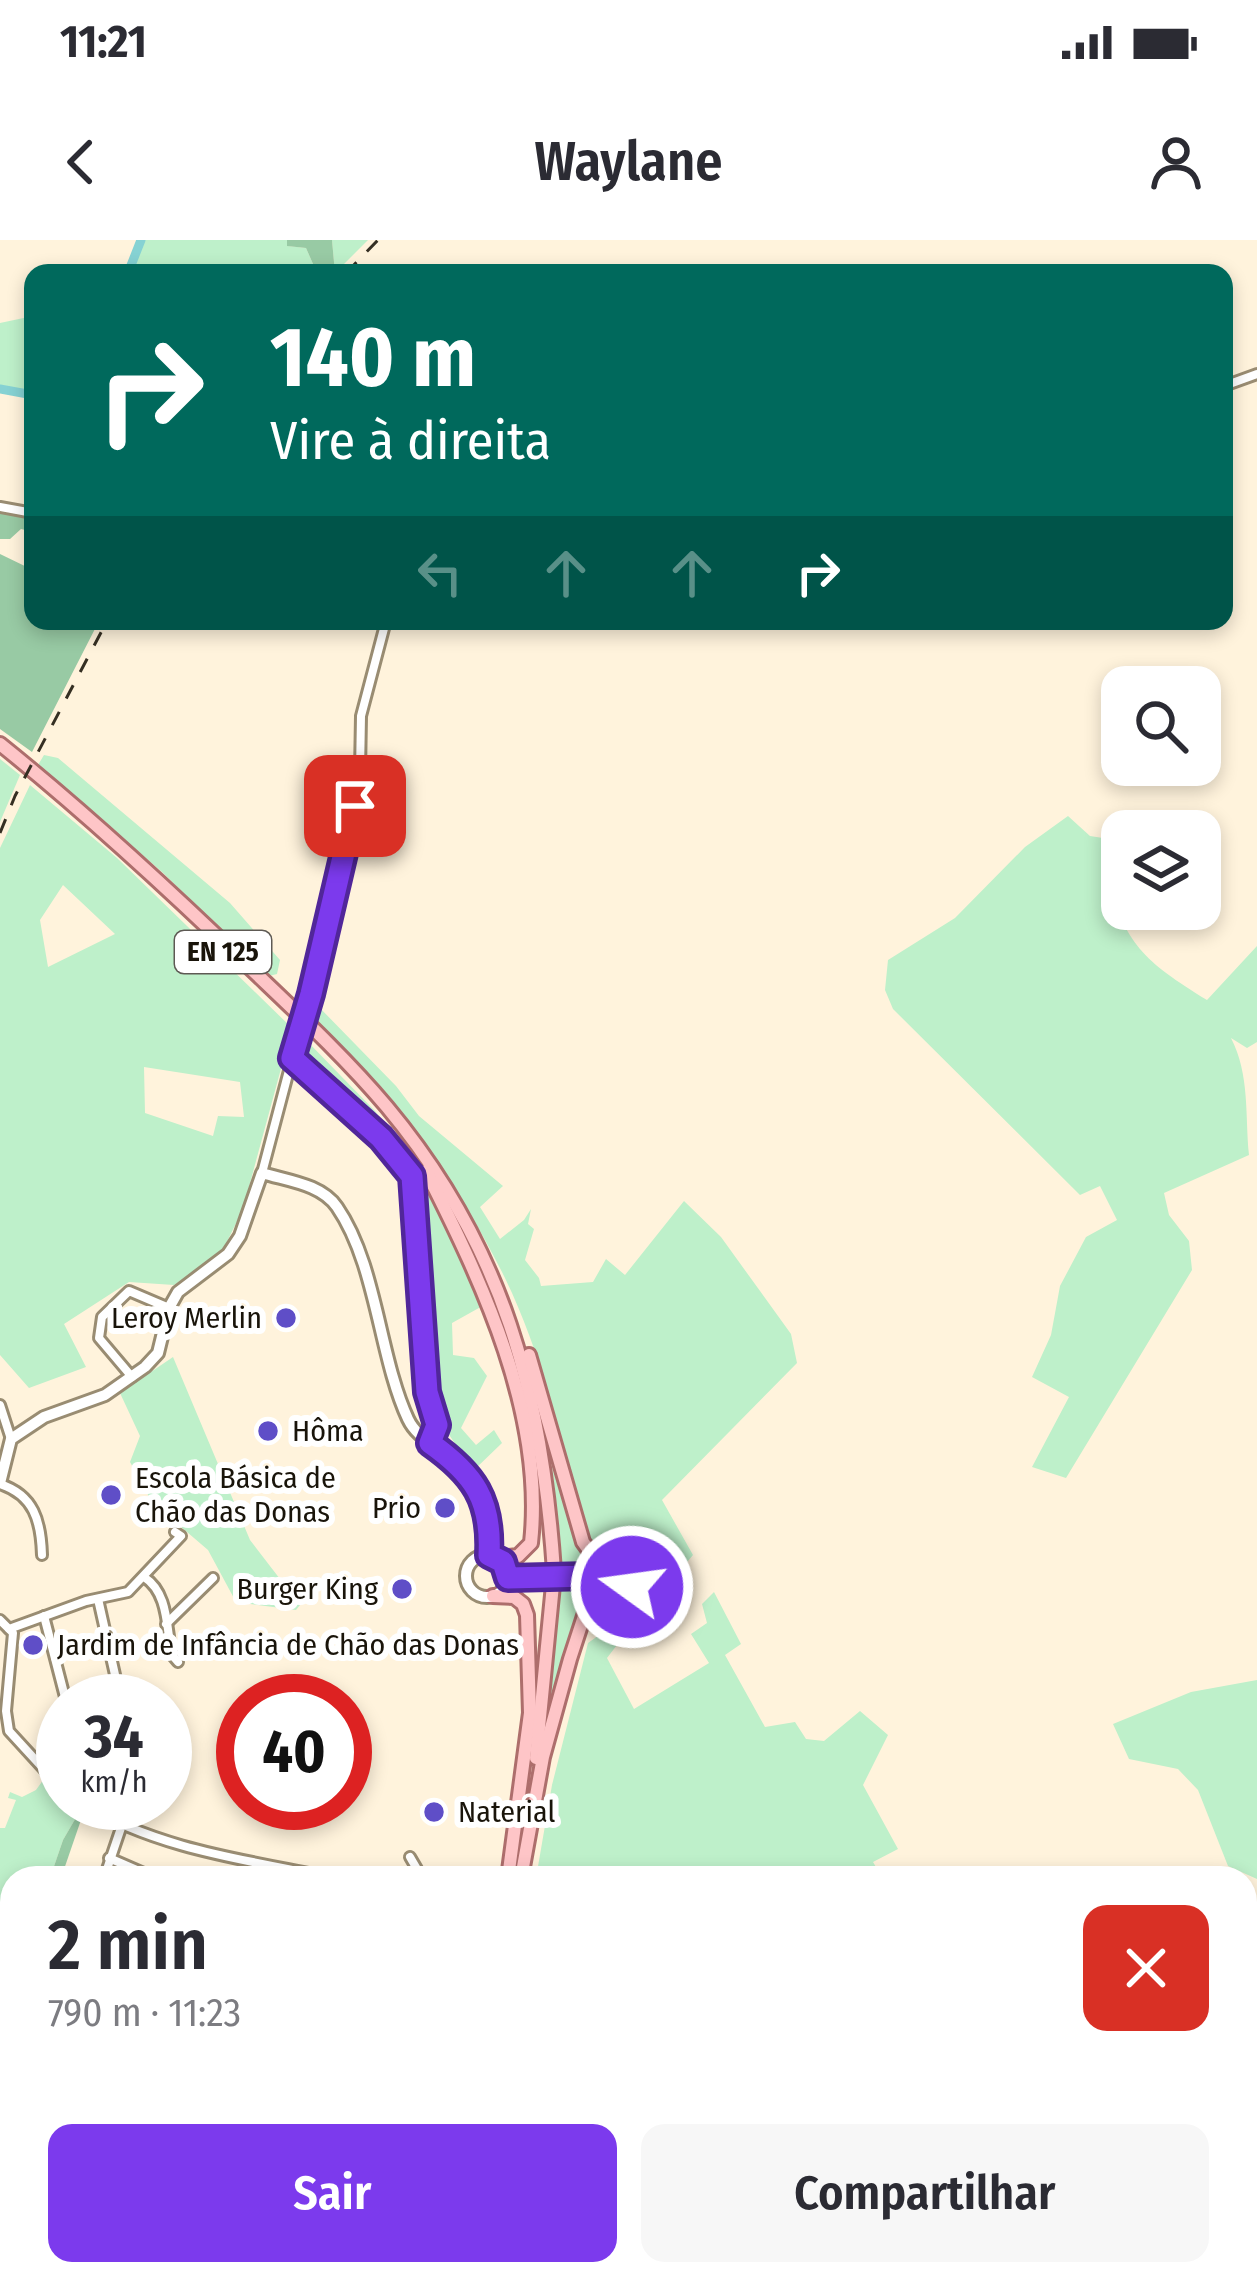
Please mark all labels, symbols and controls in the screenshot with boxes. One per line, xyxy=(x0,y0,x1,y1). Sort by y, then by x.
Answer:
text: 11:21 xyxy=(60,15,147,69)
icon: back xyxy=(48,129,114,195)
icon: person xyxy=(1143,129,1209,195)
text: Waylane xyxy=(535,130,722,194)
text: 140 m xyxy=(270,307,476,408)
icon: right xyxy=(72,312,228,468)
text: Vire à direita xyxy=(270,409,551,473)
icon: left xyxy=(407,540,473,606)
icon: ahead xyxy=(533,540,599,606)
icon: ahead xyxy=(659,540,725,606)
icon: right xyxy=(785,540,851,606)
map controls xyxy=(1101,666,1221,930)
button: search xyxy=(1101,666,1221,786)
pin xyxy=(304,755,406,857)
icon: arrive xyxy=(322,773,388,839)
button: layers xyxy=(1101,810,1221,930)
road number: EN 125 xyxy=(175,931,271,973)
place label: Leroy Merlin xyxy=(111,1300,262,1336)
marker: Leroy Merlin xyxy=(273,1305,299,1331)
place label: Hôma xyxy=(292,1413,364,1449)
marker: Hôma xyxy=(255,1418,281,1444)
place label: Escola Básica de Chão das Donas xyxy=(135,1460,336,1530)
marker: Escola Básica de Chão das Donas xyxy=(98,1482,124,1508)
place label: Prio xyxy=(372,1490,421,1526)
marker: Prio xyxy=(432,1495,458,1521)
position arrow xyxy=(569,1524,695,1650)
place label: Burger King xyxy=(237,1571,379,1607)
marker: Burger King xyxy=(389,1576,415,1602)
place label: Jardim de Infância de Chão das Donas xyxy=(57,1627,519,1663)
marker: Jardim de Infância de Chão das Donas xyxy=(20,1632,46,1658)
speed limit sign: 40 xyxy=(216,1674,372,1830)
text: 34 xyxy=(84,1701,144,1773)
text: km/h xyxy=(81,1764,147,1800)
place label: Naterial xyxy=(458,1794,556,1830)
marker: Naterial xyxy=(421,1799,447,1825)
text: 2 min xyxy=(48,1902,208,1988)
button: close xyxy=(1083,1905,1209,2031)
text: 790 m · 11:23 xyxy=(48,1990,241,2036)
button: Sair xyxy=(48,2124,617,2262)
button: Compartilhar xyxy=(641,2124,1209,2262)

